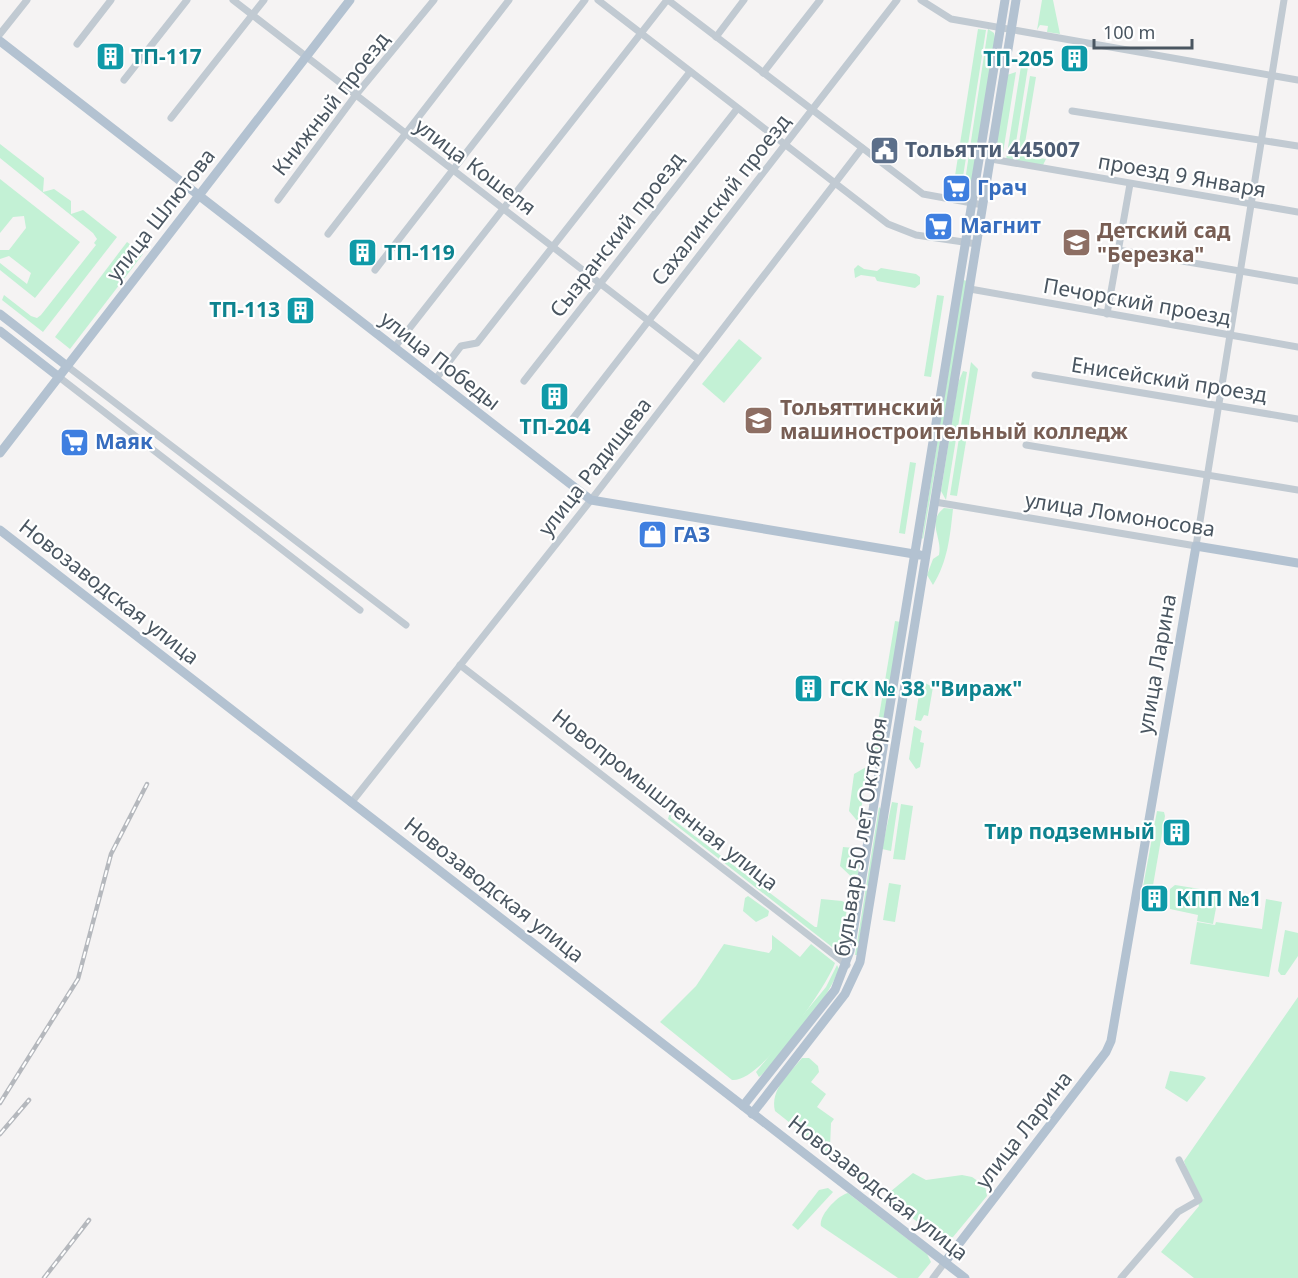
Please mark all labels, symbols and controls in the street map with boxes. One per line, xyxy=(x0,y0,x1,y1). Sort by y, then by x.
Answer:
scale bar xyxy=(1094,12,1192,50)
text: 100 m xyxy=(1103,20,1155,44)
street label: Книжный проезд xyxy=(265,26,395,181)
building icon: ТП-117 xyxy=(94,41,126,73)
place label: ТП-117 xyxy=(131,42,202,70)
building icon: ТП-205 xyxy=(1059,43,1091,75)
place label: ТП-205 xyxy=(983,44,1054,72)
street label: Сахалинский проезд xyxy=(644,108,796,291)
street label: улица Кошеля xyxy=(409,111,542,221)
public building icon: Тольятти 445007 xyxy=(868,134,900,166)
place label: Тольятти 445007 xyxy=(905,135,1080,163)
street label: улица Шлютова xyxy=(100,142,221,287)
street label: Сызранский проезд xyxy=(543,146,690,323)
street label: проезд 9 Января xyxy=(1096,146,1268,204)
supermarket icon: Грач xyxy=(940,172,972,204)
place label: Грач xyxy=(977,173,1027,201)
supermarket icon: Магнит xyxy=(923,210,955,242)
place label: Магнит xyxy=(960,211,1041,239)
place label: Детский сад "Березка" xyxy=(1097,216,1231,268)
school or university icon: Детский сад "Березка" xyxy=(1060,227,1092,259)
building icon: ТП-119 xyxy=(347,237,379,269)
place label: ТП-119 xyxy=(384,238,455,266)
street label: Печорский проезд xyxy=(1041,271,1233,331)
building icon: ТП-113 xyxy=(285,294,317,326)
place label: ТП-113 xyxy=(209,295,280,323)
street label: улица Победы xyxy=(375,304,507,416)
street label: Енисейский проезд xyxy=(1069,350,1269,408)
building icon: ТП-204 xyxy=(539,380,571,412)
street label: улица Радищева xyxy=(531,391,657,541)
place label: Тольяттинский машиностроительный колледж xyxy=(780,393,1129,445)
school or university icon: Тольяттинский машиностроительный колледж xyxy=(743,404,775,436)
place label: ТП-204 xyxy=(520,412,590,440)
supermarket icon: Маяк xyxy=(58,426,90,458)
place label: Маяк xyxy=(95,427,153,455)
street label: улица Ломоносова xyxy=(1023,485,1217,543)
street label: Новозаводская улица xyxy=(14,512,205,670)
shop icon: ГАЗ xyxy=(636,519,668,551)
place label: ГАЗ xyxy=(673,520,710,548)
street label: улица Ларина xyxy=(1130,592,1182,736)
building icon: ГСК № 38 "Вираж" xyxy=(792,673,824,705)
place label: ГСК № 38 "Вираж" xyxy=(829,674,1022,702)
street label: Новопромышленная улица xyxy=(547,702,784,896)
street label: бульвар 50 лет Октября xyxy=(827,715,893,958)
street label: Новозаводская улица xyxy=(399,810,590,968)
building icon: Тир подземный xyxy=(1160,816,1192,848)
place label: Тир подземный xyxy=(984,817,1155,845)
building icon: КПП №1 xyxy=(1139,883,1171,915)
place label: КПП №1 xyxy=(1176,884,1262,912)
street label: улица Ларина xyxy=(969,1065,1078,1194)
street label: Новозаводская улица xyxy=(783,1108,974,1266)

